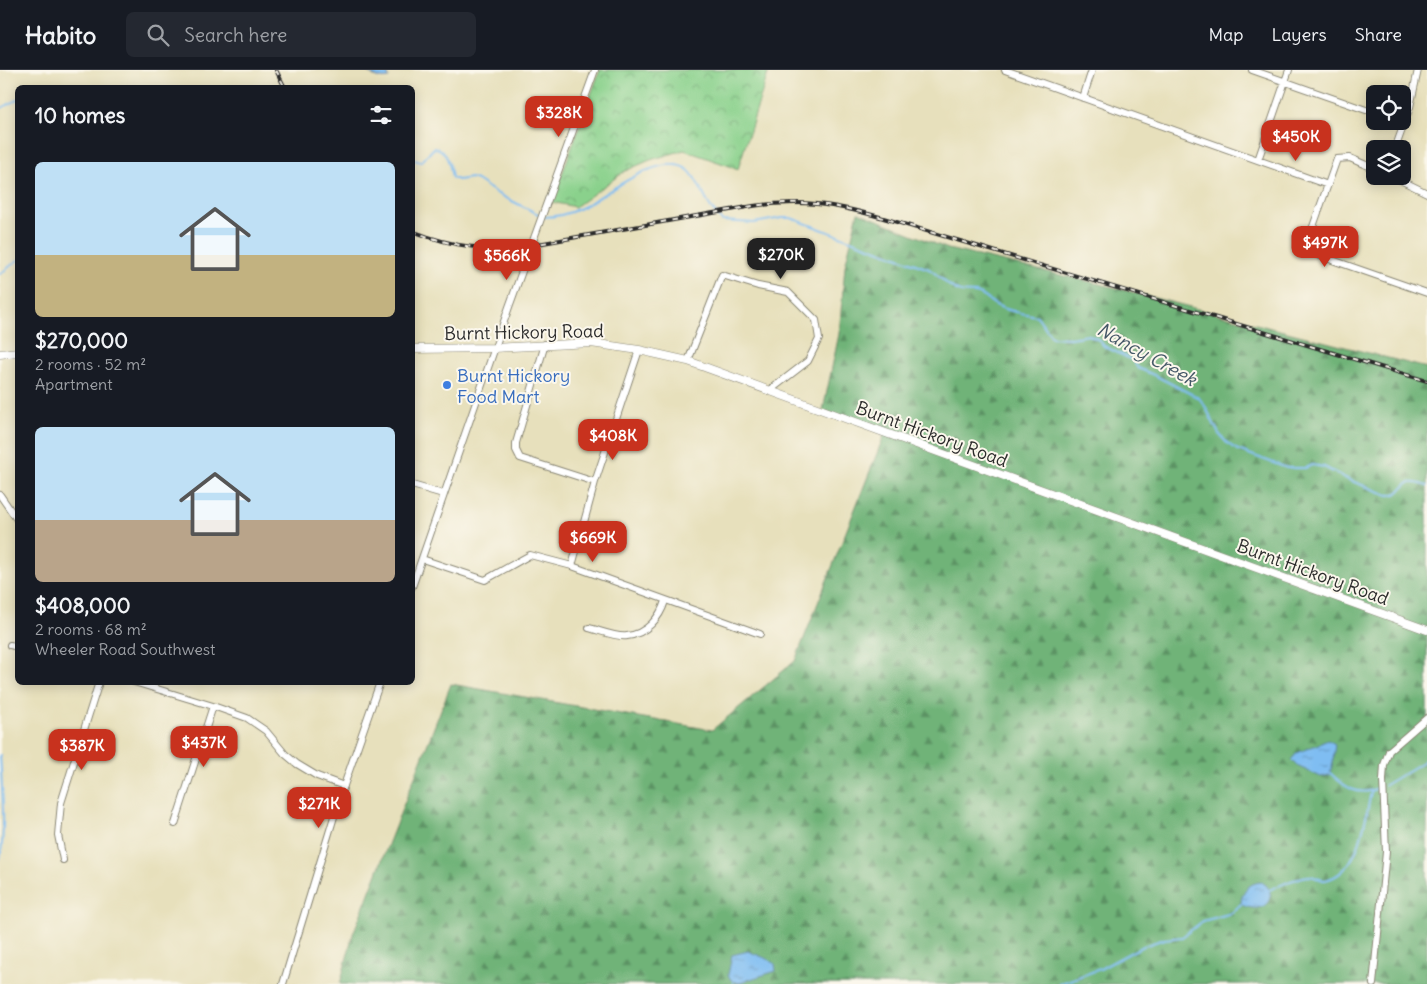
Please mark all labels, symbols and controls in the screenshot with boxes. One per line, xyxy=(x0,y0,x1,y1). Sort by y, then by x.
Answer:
search box xyxy=(126,12,476,57)
text: Habito xyxy=(25,20,96,50)
icon: search xyxy=(144,21,172,49)
text: Search here xyxy=(184,23,287,47)
text: Map xyxy=(1208,23,1243,46)
text: Layers xyxy=(1271,23,1327,46)
text: Share xyxy=(1355,23,1402,46)
map controls xyxy=(1366,85,1411,185)
button: locate xyxy=(1366,85,1411,130)
pin: $328K xyxy=(524,96,594,138)
icon: filters xyxy=(367,101,395,129)
text: 10 homes xyxy=(35,102,125,129)
text: $328K xyxy=(536,102,582,122)
pin: $450K xyxy=(1261,119,1331,162)
text: $450K xyxy=(1272,126,1320,146)
button: layers xyxy=(1366,140,1411,185)
icon: home xyxy=(170,194,260,284)
pin: $497K xyxy=(1290,226,1360,268)
text: $497K xyxy=(1302,232,1348,252)
pin: $566K xyxy=(472,238,542,281)
pin: $270K xyxy=(746,238,816,280)
text: $270K xyxy=(758,244,804,264)
text: $566K xyxy=(484,245,530,265)
water label: Nancy Creek xyxy=(1093,317,1202,392)
street label: Burnt Hickory Road xyxy=(444,319,604,345)
text: $270,000 xyxy=(35,327,128,354)
text: 2 rooms · 52 m² xyxy=(35,354,146,374)
place label: Burnt Hickory Food Mart xyxy=(457,364,570,408)
text: Apartment xyxy=(35,374,113,394)
marker: Burnt Hickory Food Mart xyxy=(441,379,453,391)
street label: Burnt Hickory Road xyxy=(853,396,1011,472)
pin: $408K xyxy=(578,418,648,461)
text: $408K xyxy=(589,425,637,445)
icon: home xyxy=(170,459,260,549)
pin: $669K xyxy=(558,520,628,563)
text: $669K xyxy=(570,527,616,547)
street label: Burnt Hickory Road xyxy=(1234,534,1392,610)
text: $408,000 xyxy=(35,592,131,619)
text: 2 rooms · 68 m² xyxy=(35,619,147,639)
text: Wheeler Road Southwest xyxy=(35,639,216,659)
pin: $437K xyxy=(169,726,239,768)
pin: $387K xyxy=(47,728,117,771)
text: $437K xyxy=(182,732,226,752)
text: $387K xyxy=(60,735,104,755)
pin: $271K xyxy=(284,786,354,829)
text: $271K xyxy=(298,793,340,813)

